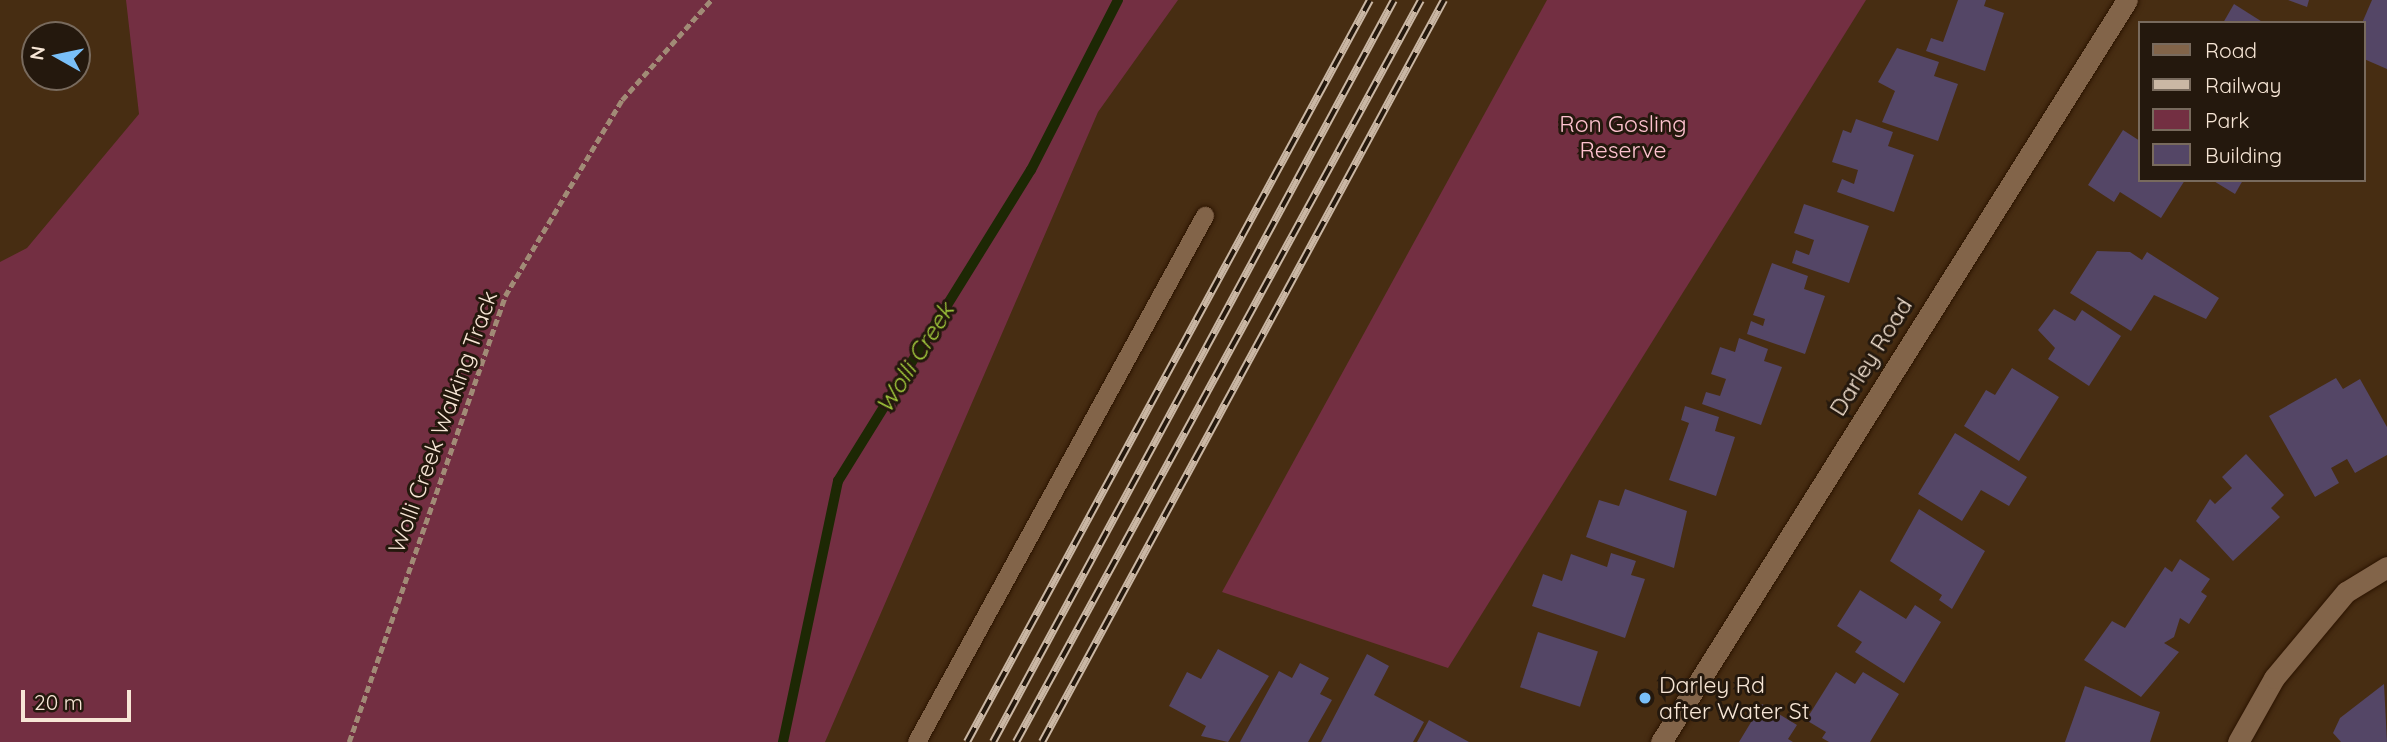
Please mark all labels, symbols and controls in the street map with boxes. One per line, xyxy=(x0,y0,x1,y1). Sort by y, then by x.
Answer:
north arrow xyxy=(21,21,91,91)
legend xyxy=(2138,21,2366,182)
text: Road xyxy=(2205,37,2257,63)
text: N xyxy=(24,44,50,62)
text: Railway xyxy=(2205,72,2281,98)
text: Park xyxy=(2205,107,2249,133)
park label: Ron Gosling Reserve xyxy=(1559,110,1687,164)
text: Building xyxy=(2205,142,2282,168)
street label: Wolli Creek Walking Track xyxy=(383,287,503,557)
street label: Darley Road xyxy=(1824,293,1918,421)
water label: Wolli Creek xyxy=(870,298,960,418)
place label: Darley Rd after Water St xyxy=(1659,671,1810,725)
scale bar xyxy=(24,676,135,720)
text: 20 m xyxy=(34,689,83,715)
marker: Darley Rd after Water St xyxy=(1637,690,1653,706)

